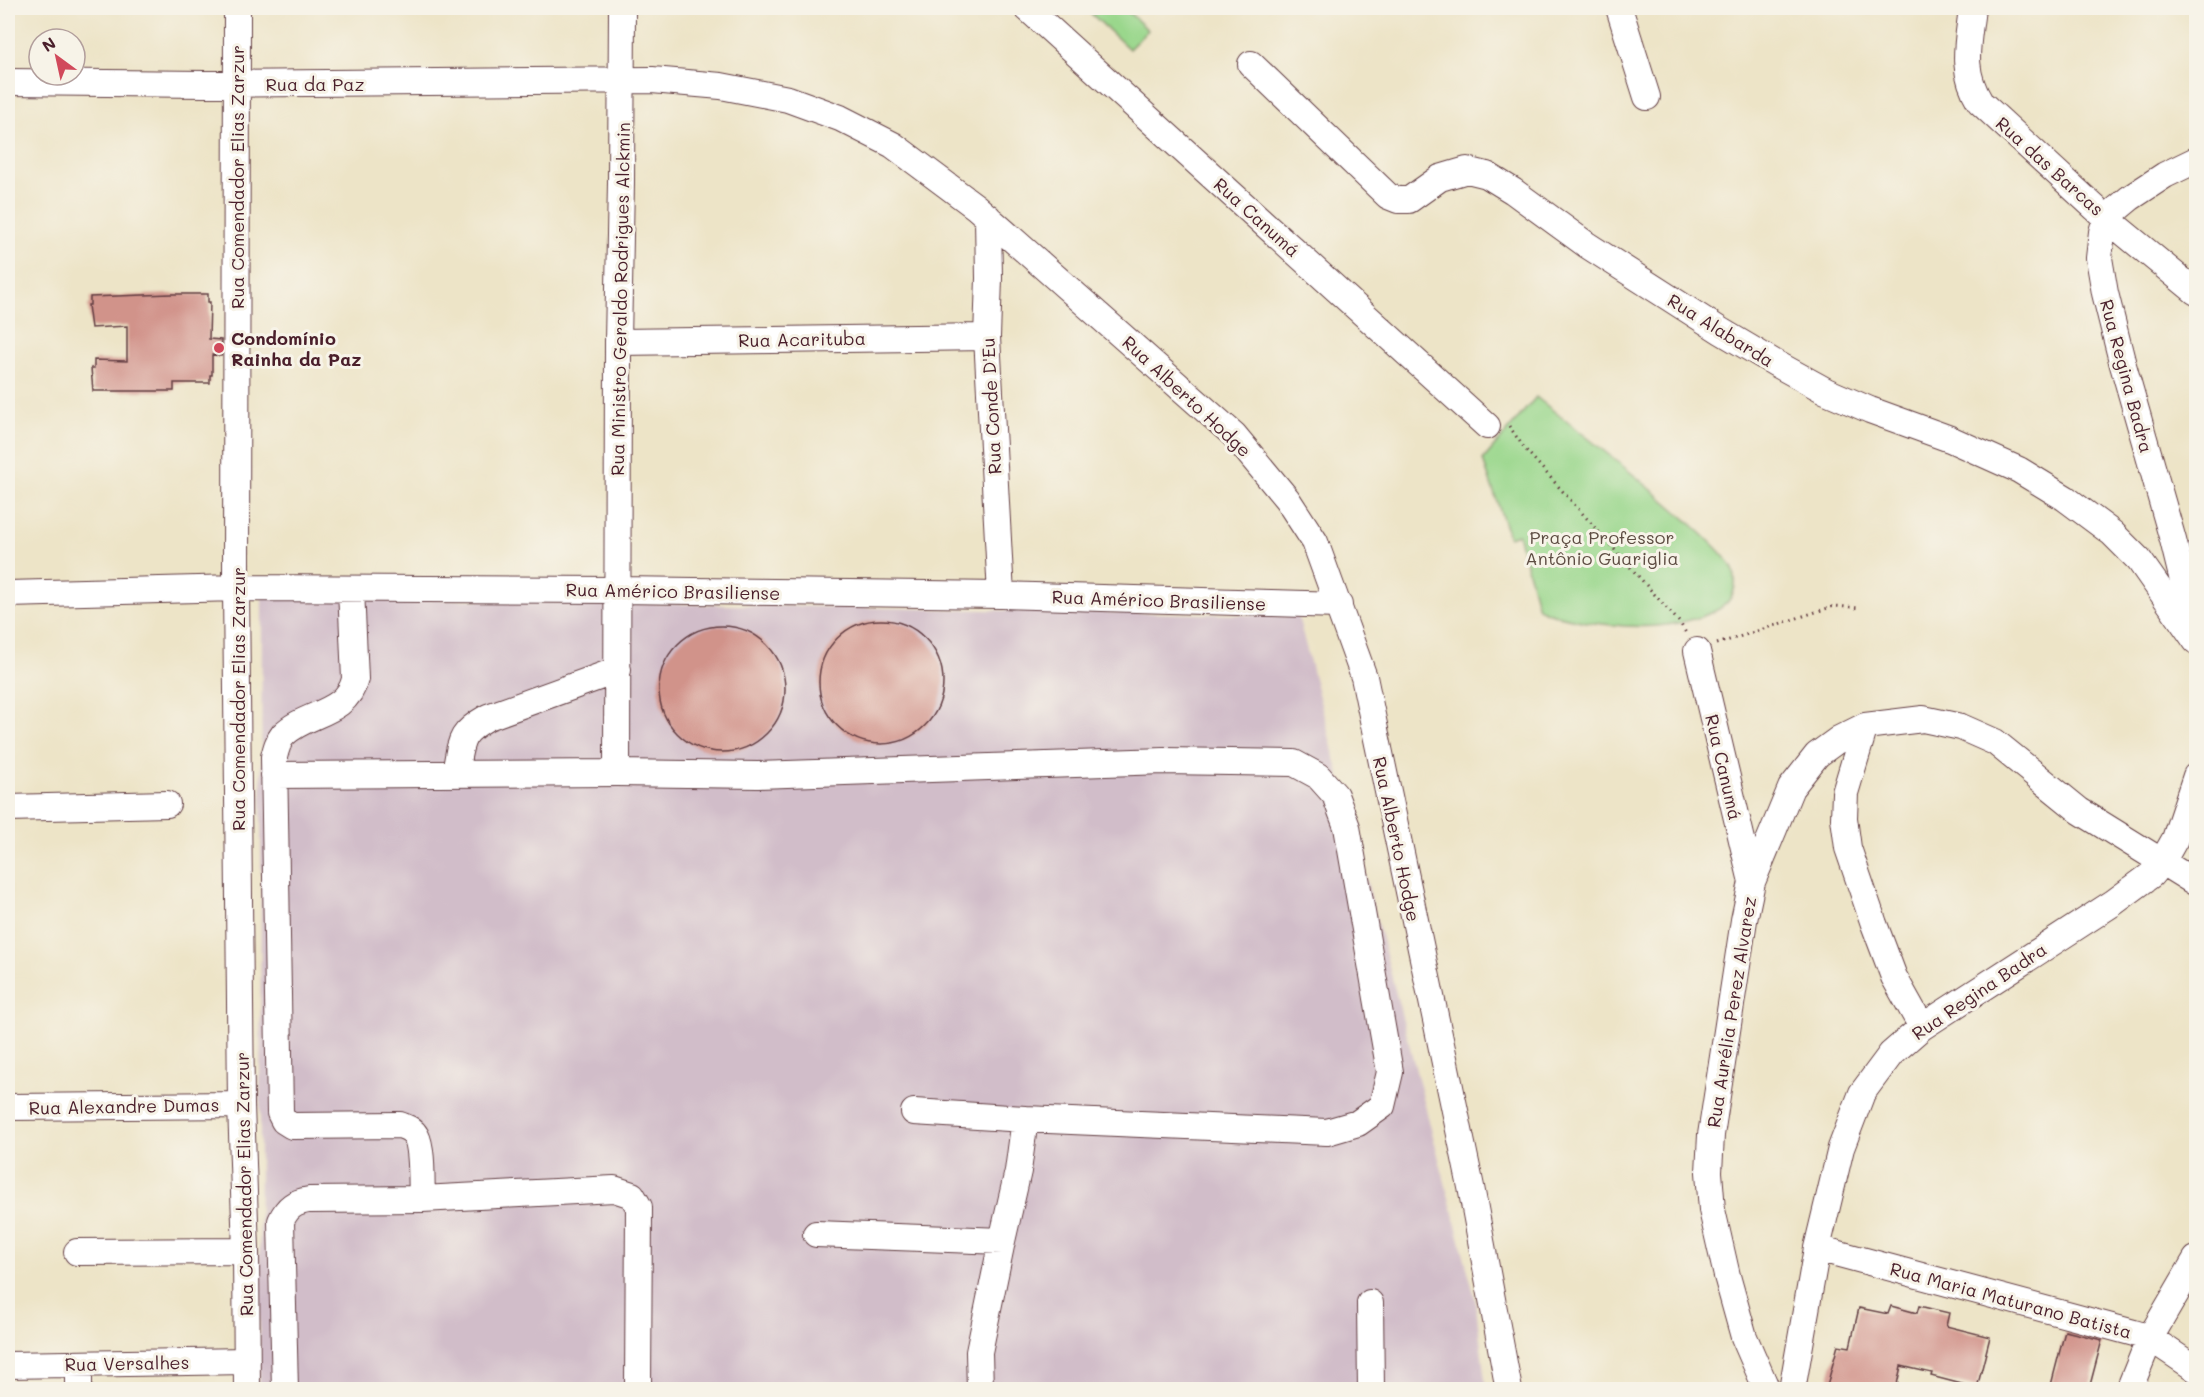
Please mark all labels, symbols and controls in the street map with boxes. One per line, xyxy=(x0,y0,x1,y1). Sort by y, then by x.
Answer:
north arrow xyxy=(27,27,87,87)
text: N xyxy=(38,32,59,56)
street label: Rua Comendador Elias Zarzur xyxy=(225,45,249,309)
street label: Rua da Paz xyxy=(266,72,364,96)
street label: Rua das Barcas xyxy=(1991,111,2109,221)
street label: Rua Ministro Geraldo Rodrigues Alckmin xyxy=(605,122,635,476)
street label: Rua Canumá xyxy=(1209,172,1305,262)
street label: Rua Alabarda xyxy=(1663,288,1779,372)
street label: Rua Regina Badra xyxy=(2095,297,2159,455)
place label: Condomínio Rainha da Paz xyxy=(231,326,361,371)
street label: Rua Acarituba xyxy=(738,326,866,352)
street label: Rua Alberto Hodge xyxy=(1117,330,1257,462)
street label: Rua Conde D'Eu xyxy=(975,337,1007,475)
marker: Condomínio Rainha da Paz xyxy=(212,341,226,355)
park label: Praça Professor Antônio Guariglia xyxy=(1525,525,1679,570)
street label: Rua Comendador Elias Zarzur xyxy=(226,567,250,831)
street label: Rua Américo Brasiliense xyxy=(566,577,780,605)
street label: Rua Américo Brasiliense xyxy=(1051,584,1267,616)
street label: Rua Canumá xyxy=(1700,712,1748,822)
street label: Rua Alberto Hodge xyxy=(1368,754,1426,924)
street label: Rua Aurélia Perez Alvarez xyxy=(1701,895,1761,1129)
street label: Rua Regina Badra xyxy=(1907,937,2051,1045)
street label: Rua Comendador Elias Zarzur xyxy=(230,1052,258,1316)
street label: Rua Alexandre Dumas xyxy=(28,1092,220,1120)
street label: Rua Maria Maturano Batista xyxy=(1888,1256,2134,1344)
street label: Rua Versalhes xyxy=(64,1350,190,1376)

